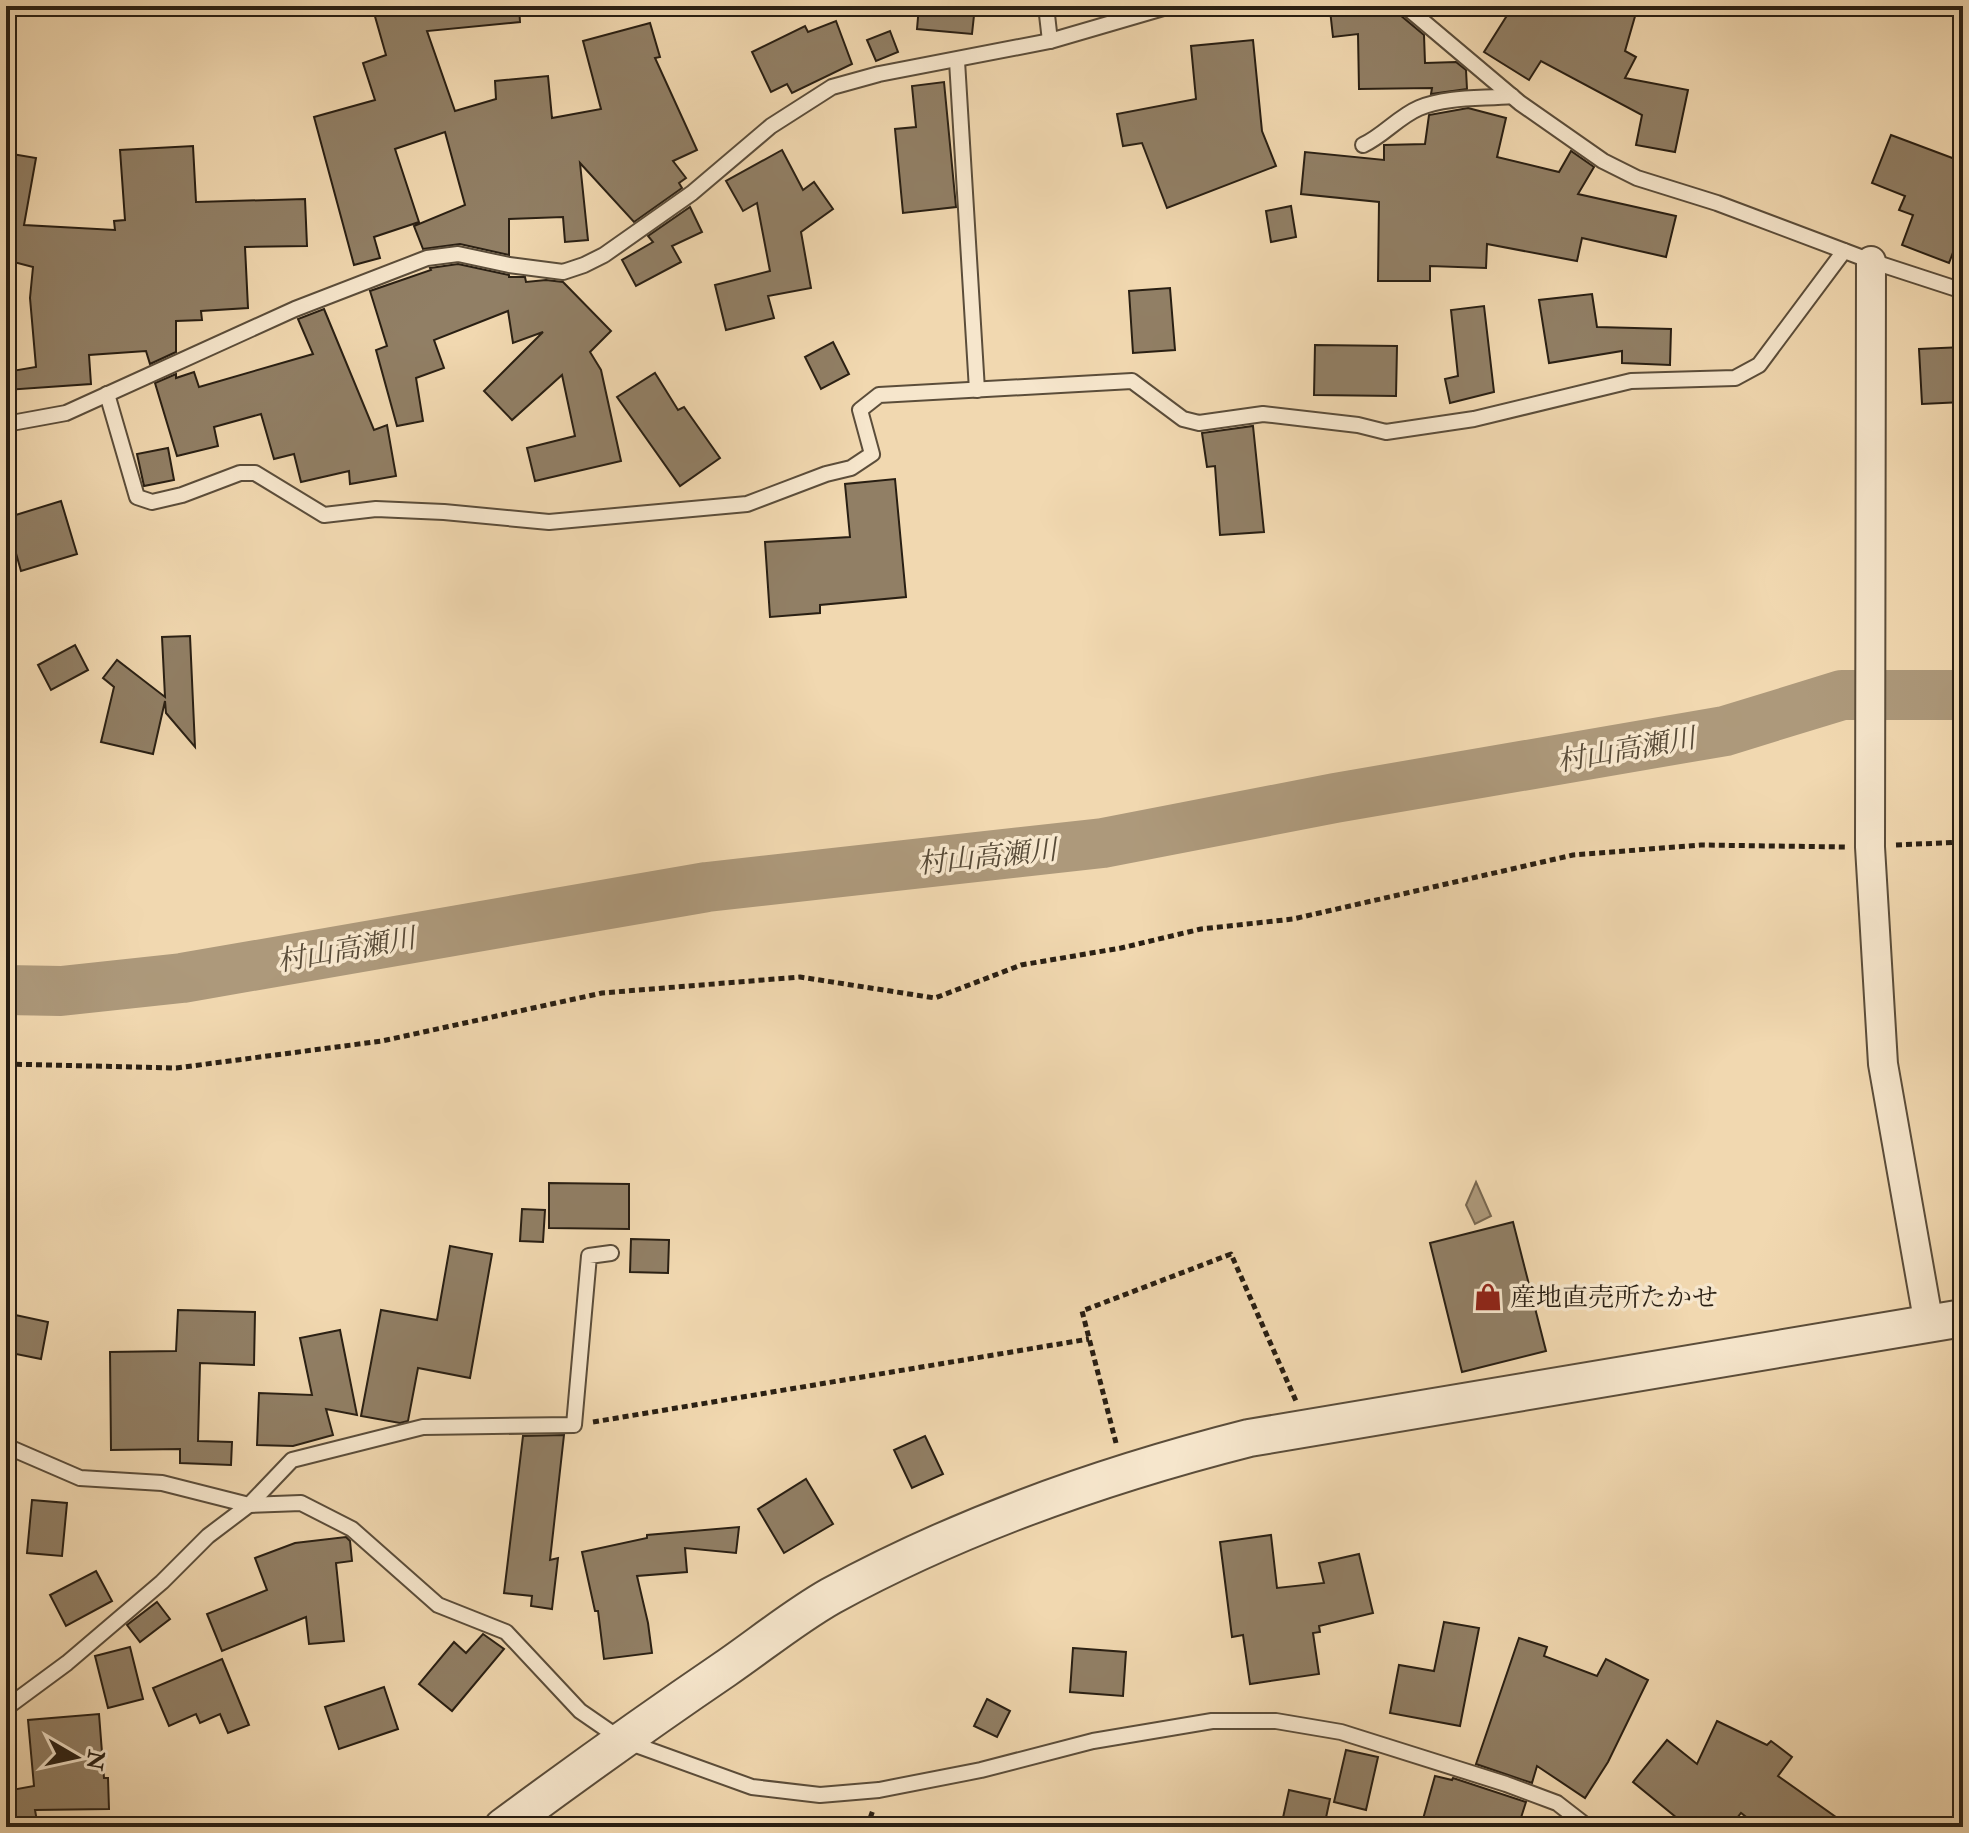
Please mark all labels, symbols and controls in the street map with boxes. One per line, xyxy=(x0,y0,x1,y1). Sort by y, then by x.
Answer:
water label: 村山高瀬川 xyxy=(1554,721,1701,780)
water label: 村山高瀬川 xyxy=(916,832,1062,882)
water label: 村山高瀬川 xyxy=(274,921,421,980)
shop icon: 産地直売所たかせ xyxy=(1473,1282,1503,1312)
place label: 産地直売所たかせ xyxy=(1510,1282,1718,1314)
north arrow xyxy=(36,1717,116,1797)
text: N xyxy=(79,1747,110,1772)

